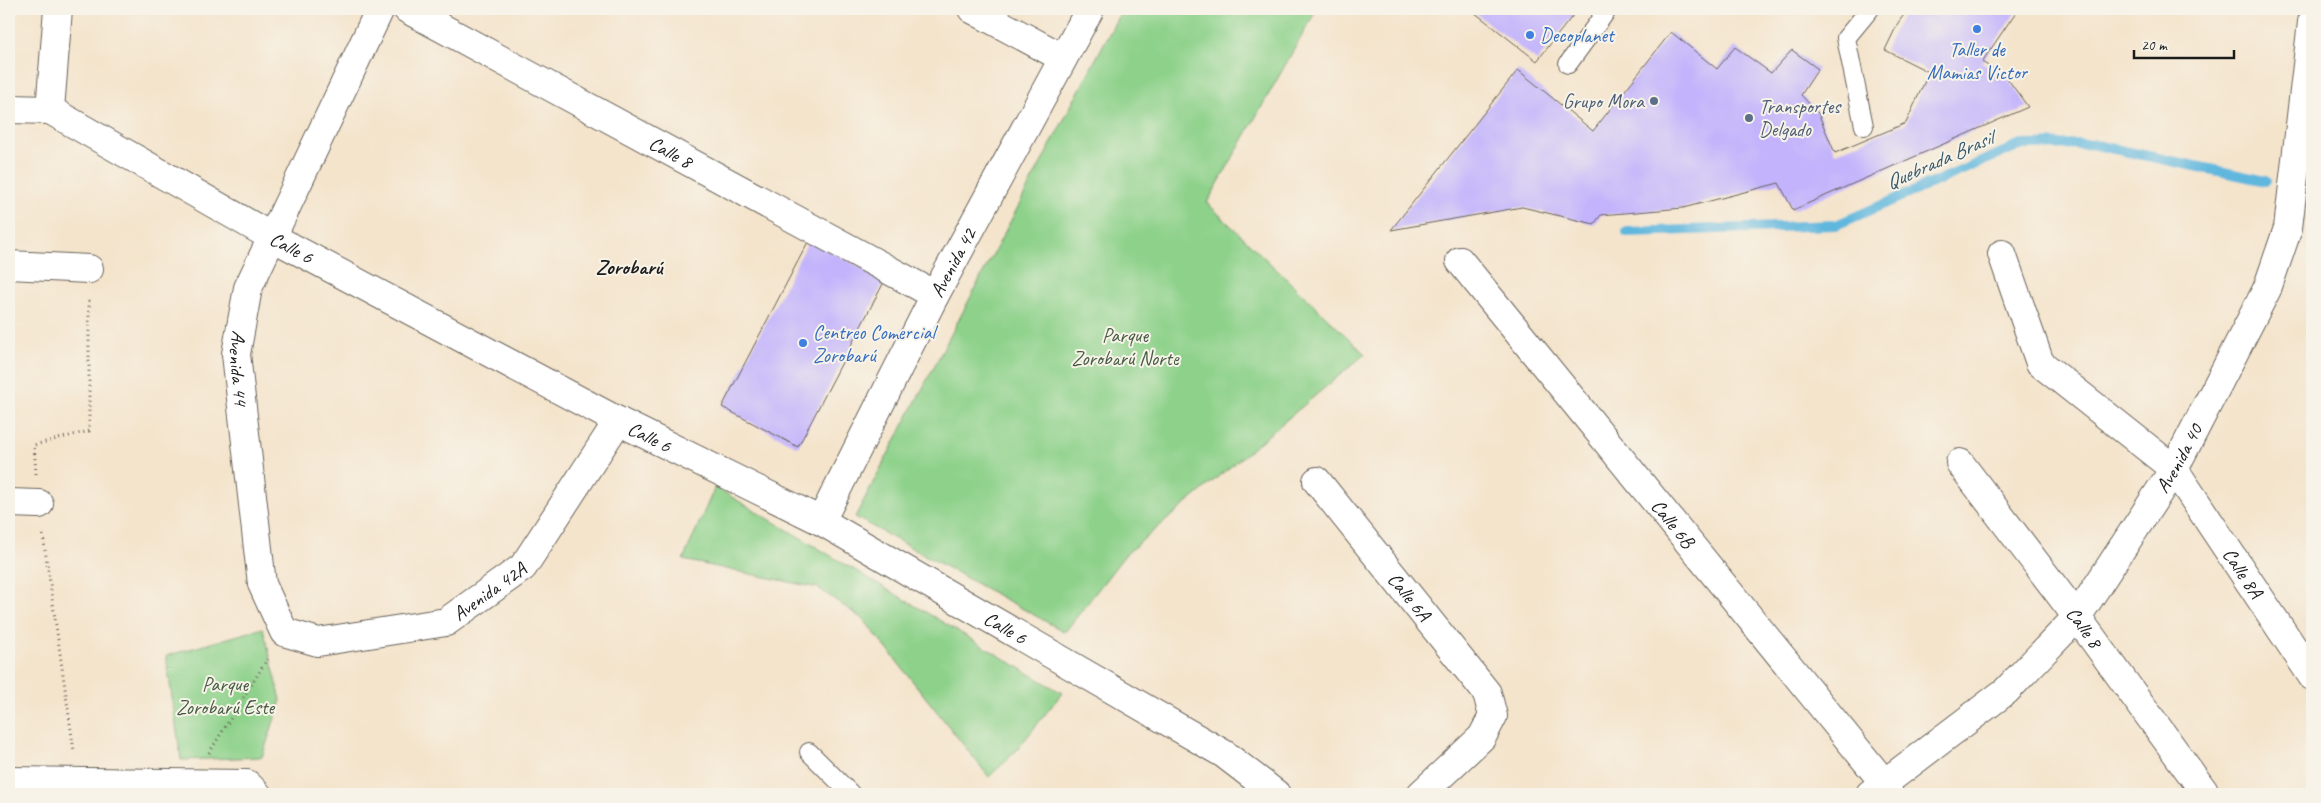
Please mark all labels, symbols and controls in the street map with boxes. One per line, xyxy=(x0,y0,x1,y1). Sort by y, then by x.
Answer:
place label: Decoplanet xyxy=(1540,23,1616,48)
marker: Taller de Mamias Victor xyxy=(1971,23,1983,35)
scale bar xyxy=(2134,28,2234,60)
marker: Decoplanet xyxy=(1524,29,1536,41)
text: 20 m xyxy=(2141,36,2168,55)
place label: Taller de Mamias Victor xyxy=(1927,37,2029,85)
place label: Grupo Mora xyxy=(1563,89,1645,114)
place label: Transportes Delgado xyxy=(1759,94,1842,142)
marker: Grupo Mora xyxy=(1648,95,1660,107)
marker: Transportes Delgado xyxy=(1743,112,1755,124)
water label: Quebrada Brasil xyxy=(1881,122,2002,195)
street label: Calle 8 xyxy=(645,130,698,175)
street label: Avenida 42 xyxy=(924,222,982,301)
street label: Calle 6 xyxy=(266,226,318,270)
district label: Zorobarú xyxy=(596,254,664,280)
place label: Centreo Comercial Zorobarú xyxy=(813,320,938,368)
park label: Parque Zorobarú Norte xyxy=(1072,323,1180,371)
street label: Avenida 44 xyxy=(223,329,254,409)
marker: Centreo Comercial Zorobarú xyxy=(797,337,809,349)
street label: Calle 6 xyxy=(624,415,676,458)
street label: Avenida 40 xyxy=(2150,418,2209,497)
street label: Calle 6B xyxy=(1646,494,1701,554)
street label: Calle 8A xyxy=(2217,543,2269,604)
street label: Avenida 42A xyxy=(447,556,532,626)
street label: Calle 6A xyxy=(1383,567,1437,627)
street label: Calle 8 xyxy=(2061,601,2109,654)
street label: Calle 6 xyxy=(980,605,1032,650)
park label: Parque Zorobarú Este xyxy=(176,672,276,720)

